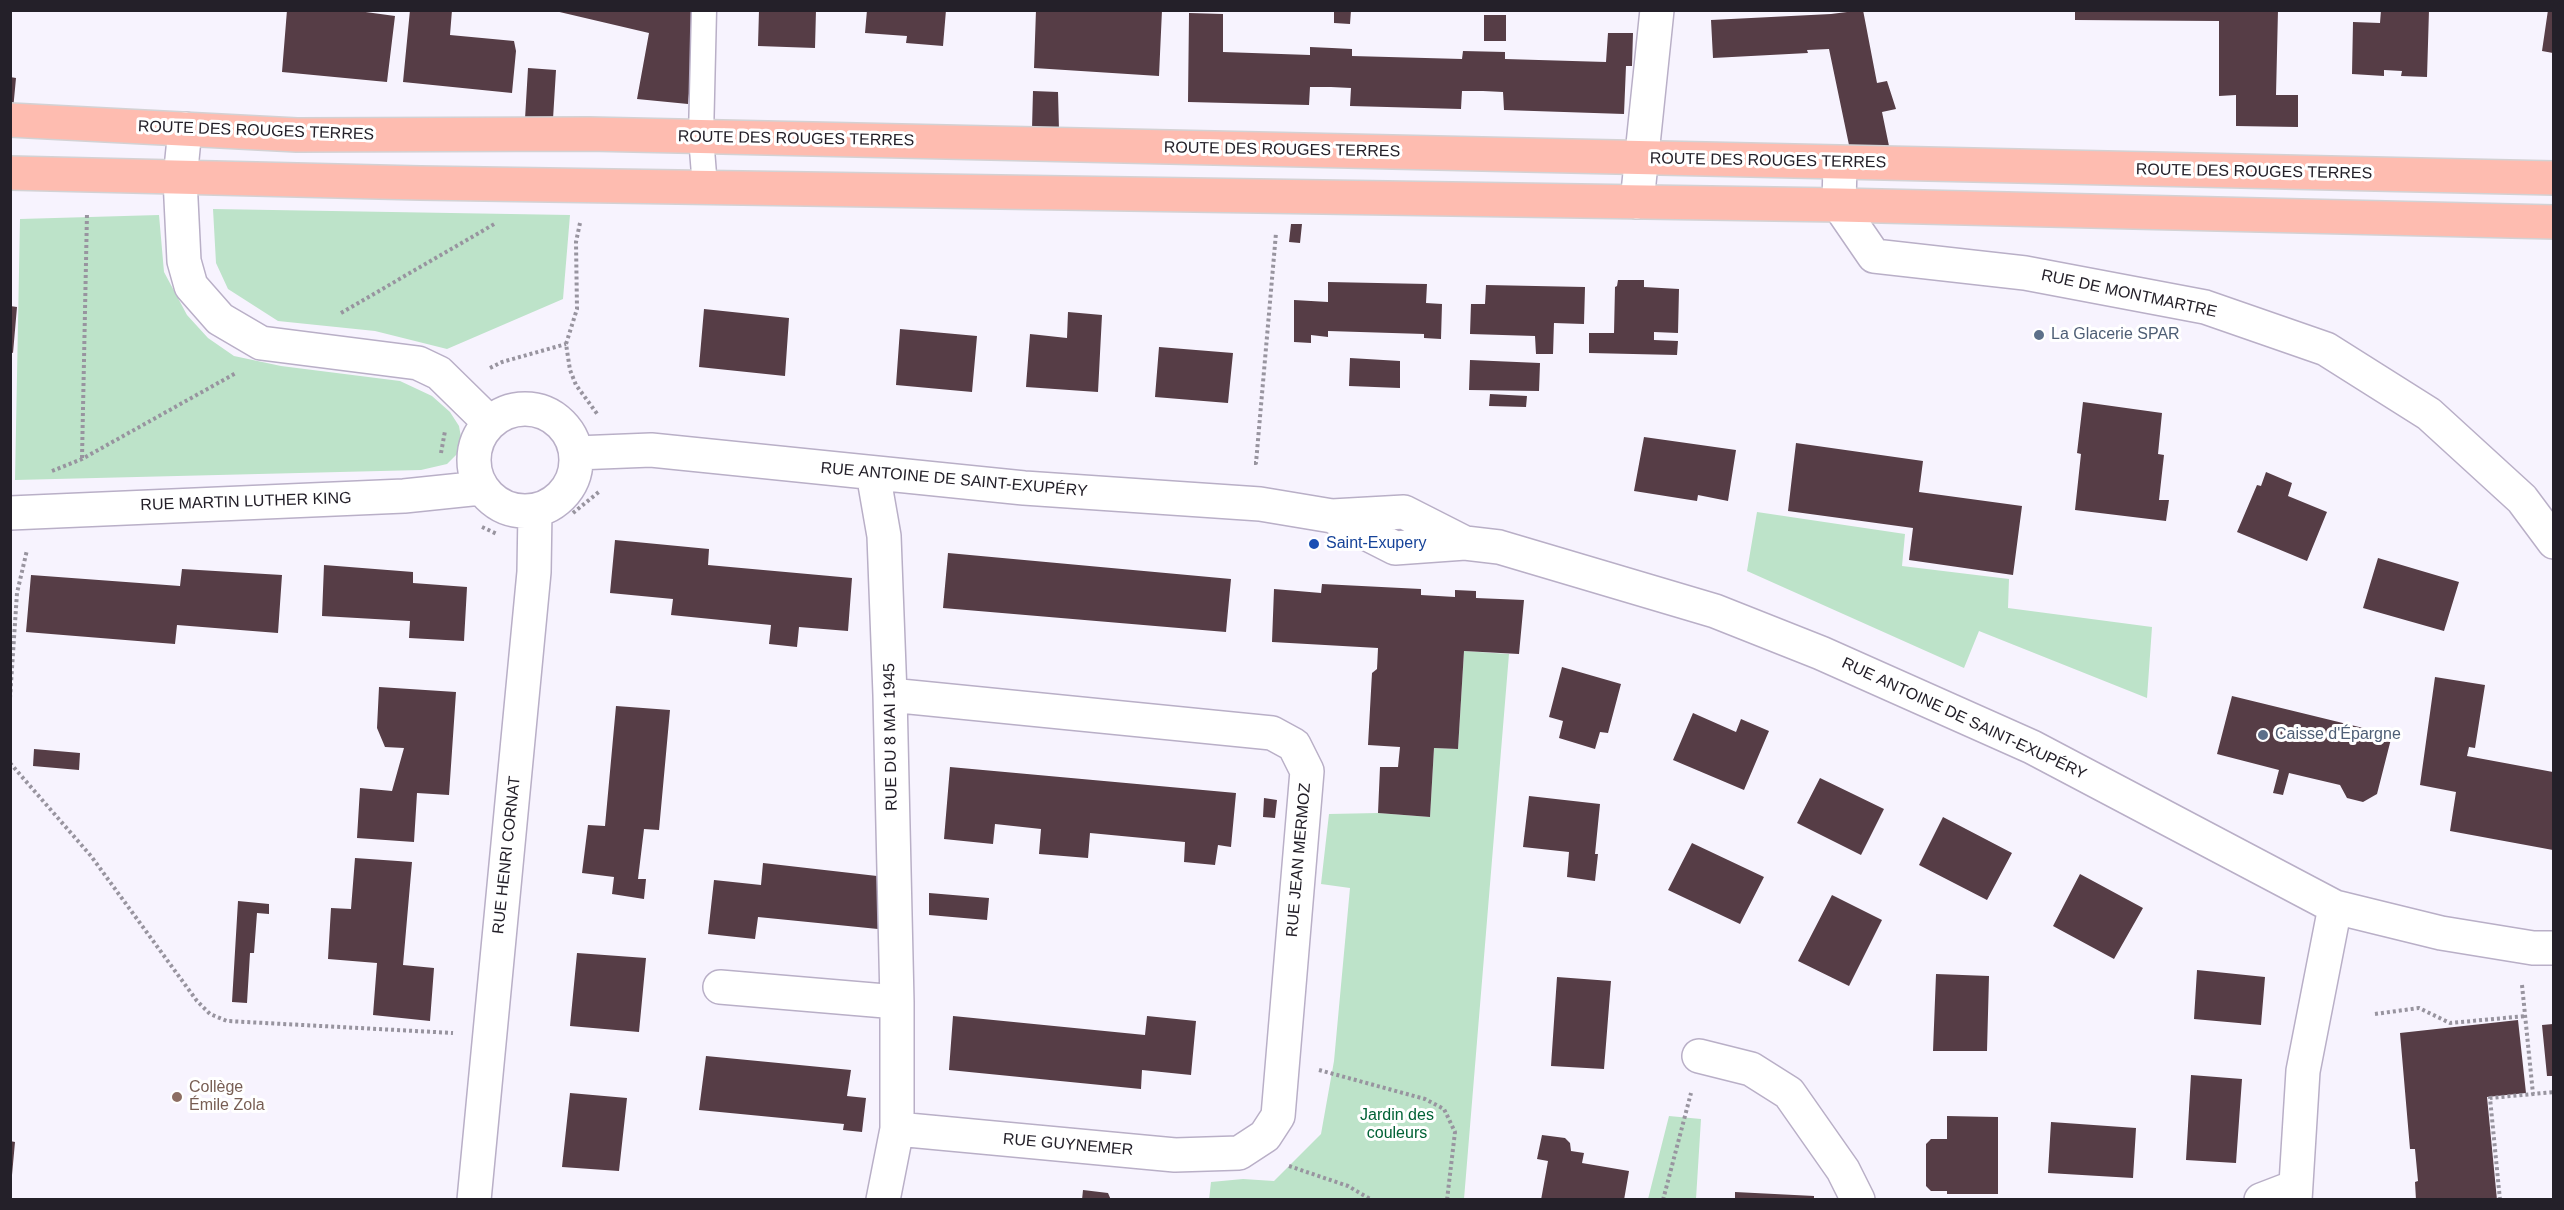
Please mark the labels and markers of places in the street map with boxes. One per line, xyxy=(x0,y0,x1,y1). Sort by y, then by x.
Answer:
place label: La Glacerie SPAR xyxy=(2051,325,2180,345)
marker: La Glacerie SPAR xyxy=(2032,328,2046,342)
place label: Saint-Exupery xyxy=(1326,534,1426,554)
marker: Saint-Exupery xyxy=(1307,537,1321,551)
place label: Caisse d'Épargne xyxy=(2275,725,2401,745)
marker: Caisse d'Épargne xyxy=(2256,728,2270,742)
place label: Collège Émile Zola xyxy=(189,1078,265,1116)
marker: Collège Émile Zola xyxy=(170,1090,184,1104)

